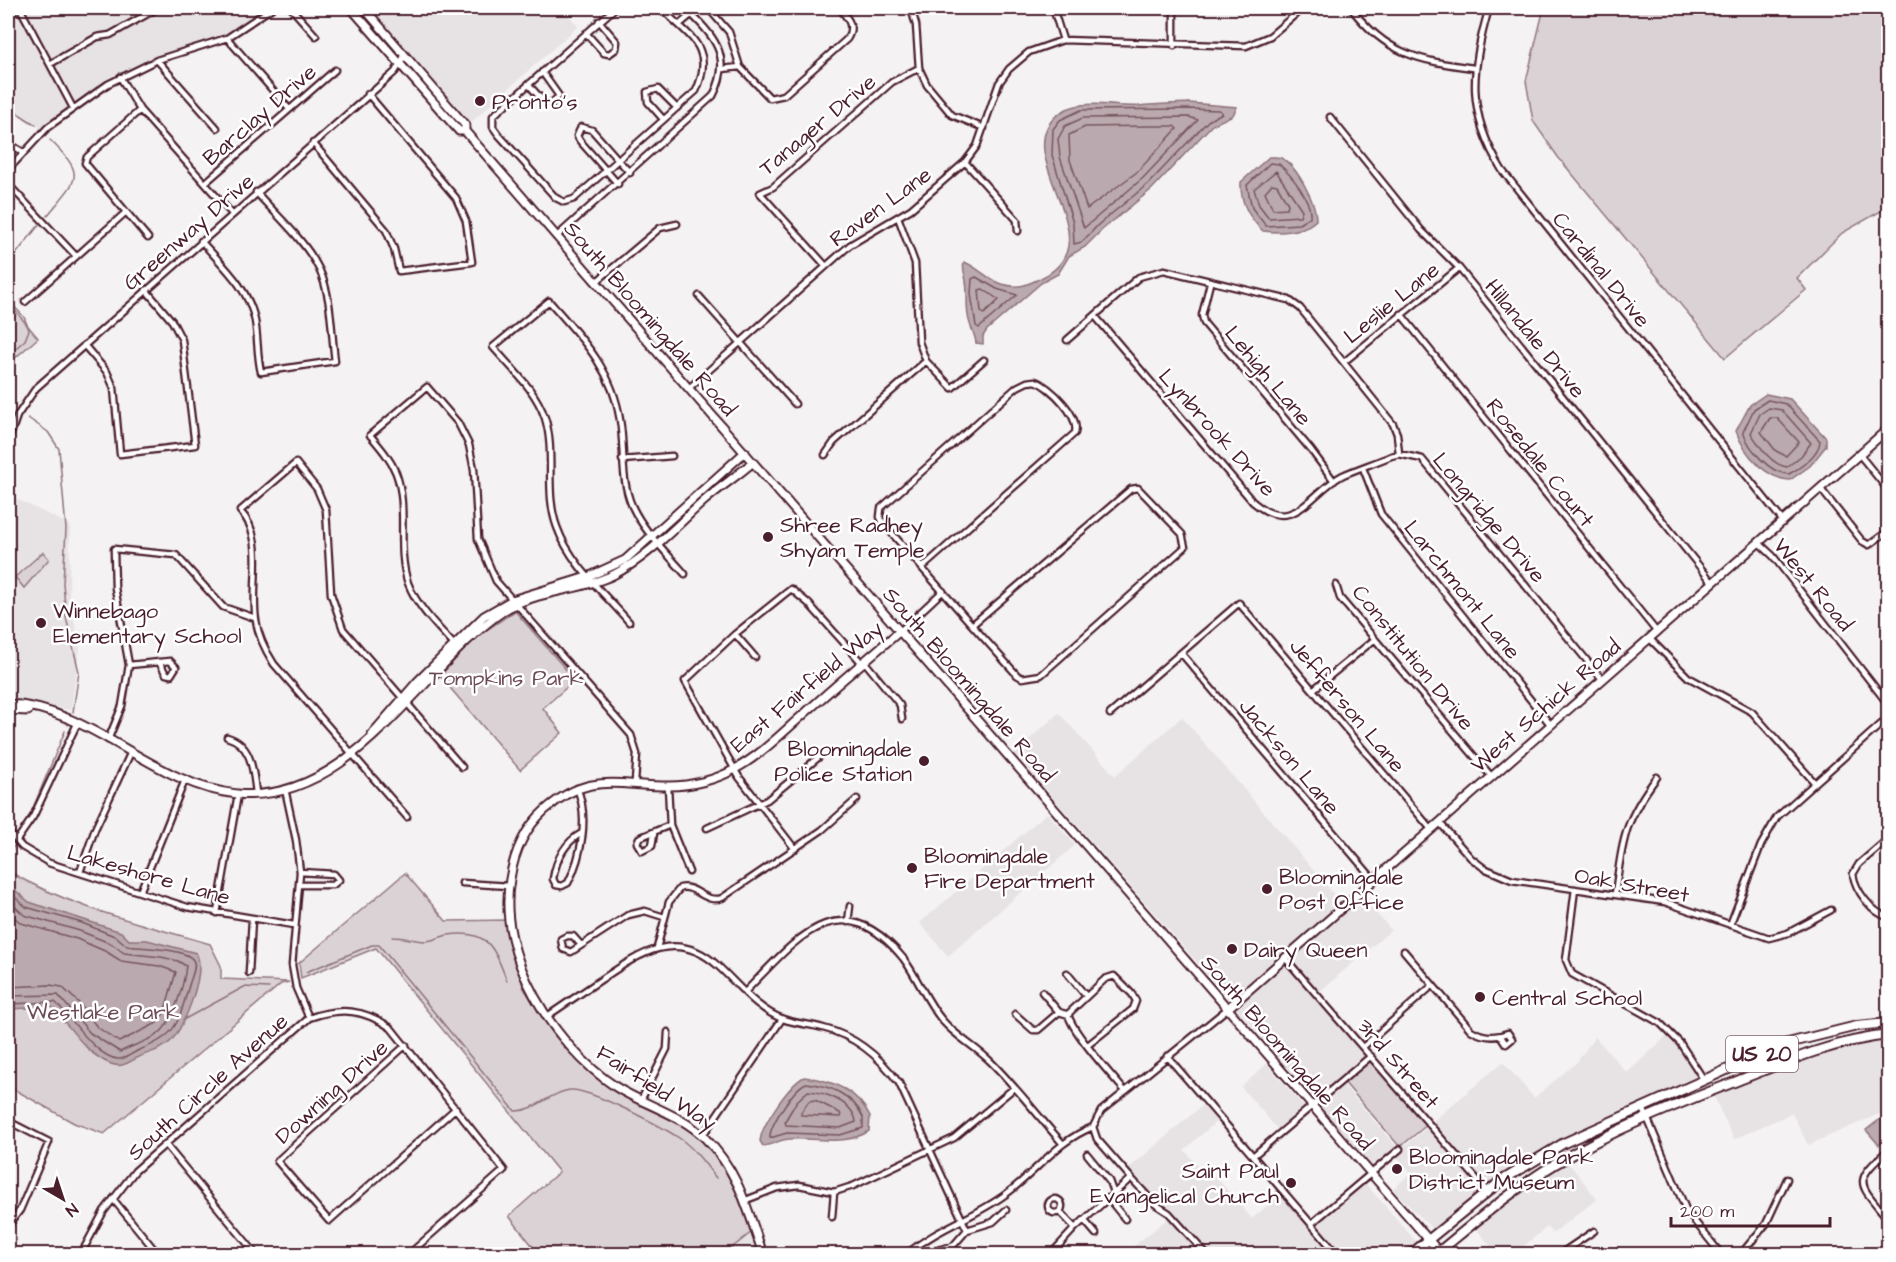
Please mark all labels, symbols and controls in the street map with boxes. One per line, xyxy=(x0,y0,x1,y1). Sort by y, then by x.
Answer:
street label: Barclay Drive xyxy=(196,57,324,174)
street label: Tanager Drive xyxy=(753,67,884,184)
place label: Pronto's xyxy=(492,87,577,118)
marker: Pronto's xyxy=(473,94,487,108)
street label: Raven Lane xyxy=(824,160,938,255)
street label: Greenway Drive xyxy=(117,166,262,299)
street label: Cardinal Drive xyxy=(1544,205,1657,335)
street label: South Bloomingdale Road xyxy=(555,214,744,424)
street label: Leslie Lane xyxy=(1337,255,1446,351)
street label: Hillandale Drive xyxy=(1477,273,1593,405)
street label: Lehigh Lane xyxy=(1216,319,1319,433)
street label: Lynbrook Drive xyxy=(1150,362,1283,505)
street label: Rosedale Court xyxy=(1478,392,1602,534)
street label: Longridge Drive xyxy=(1424,446,1553,591)
place label: Shree Radhey Shyam Temple xyxy=(780,510,925,567)
street label: Larchmont Lane xyxy=(1396,514,1528,666)
marker: Shree Radhey Shyam Temple xyxy=(761,530,775,544)
street label: West Road xyxy=(1766,532,1860,638)
street label: Constitution Drive xyxy=(1344,578,1481,738)
street label: South Bloomingdale Road xyxy=(874,580,1063,790)
place label: Winnebago Elementary School xyxy=(53,596,242,653)
street label: East Fairfield Way xyxy=(724,614,891,761)
marker: Winnebago Elementary School xyxy=(34,616,48,630)
street label: Jefferson Lane xyxy=(1282,632,1412,780)
street label: West Schick Road xyxy=(1464,632,1628,780)
park label: Tompkins Park xyxy=(429,663,583,694)
street label: Jackson Lane xyxy=(1231,692,1347,822)
place label: Bloomingdale Police Station xyxy=(774,734,912,790)
marker: Bloomingdale Police Station xyxy=(917,754,931,768)
street label: Lakeshore Lane xyxy=(63,837,234,914)
place label: Bloomingdale Fire Department xyxy=(924,841,1095,897)
street label: Oak Street xyxy=(1572,860,1692,911)
marker: Bloomingdale Fire Department xyxy=(905,861,919,875)
place label: Bloomingdale Post Office xyxy=(1279,862,1404,918)
marker: Bloomingdale Post Office xyxy=(1260,882,1274,896)
place label: Dairy Queen xyxy=(1244,935,1367,967)
marker: Dairy Queen xyxy=(1225,942,1239,956)
street label: South Bloomingdale Road xyxy=(1192,948,1381,1158)
place label: Central School xyxy=(1492,983,1642,1014)
marker: Central School xyxy=(1473,990,1487,1004)
park label: Westlake Park xyxy=(27,997,180,1028)
street label: South Circle Avenue xyxy=(121,1006,295,1168)
street label: 3rd Street xyxy=(1350,1012,1446,1116)
street label: Downing Drive xyxy=(269,1033,396,1152)
road number: US 20 xyxy=(1726,1036,1798,1072)
street label: Fairfield Way xyxy=(589,1038,722,1140)
place label: Bloomingdale Park District Museum xyxy=(1409,1142,1594,1198)
place label: Saint Paul Evangelical Church xyxy=(1090,1156,1279,1213)
marker: Bloomingdale Park District Museum xyxy=(1390,1162,1404,1176)
north arrow xyxy=(33,1169,93,1229)
marker: Saint Paul Evangelical Church xyxy=(1284,1176,1298,1190)
scale bar xyxy=(1671,1190,1830,1228)
text: N xyxy=(61,1198,83,1222)
text: 200 m xyxy=(1680,1199,1734,1224)

